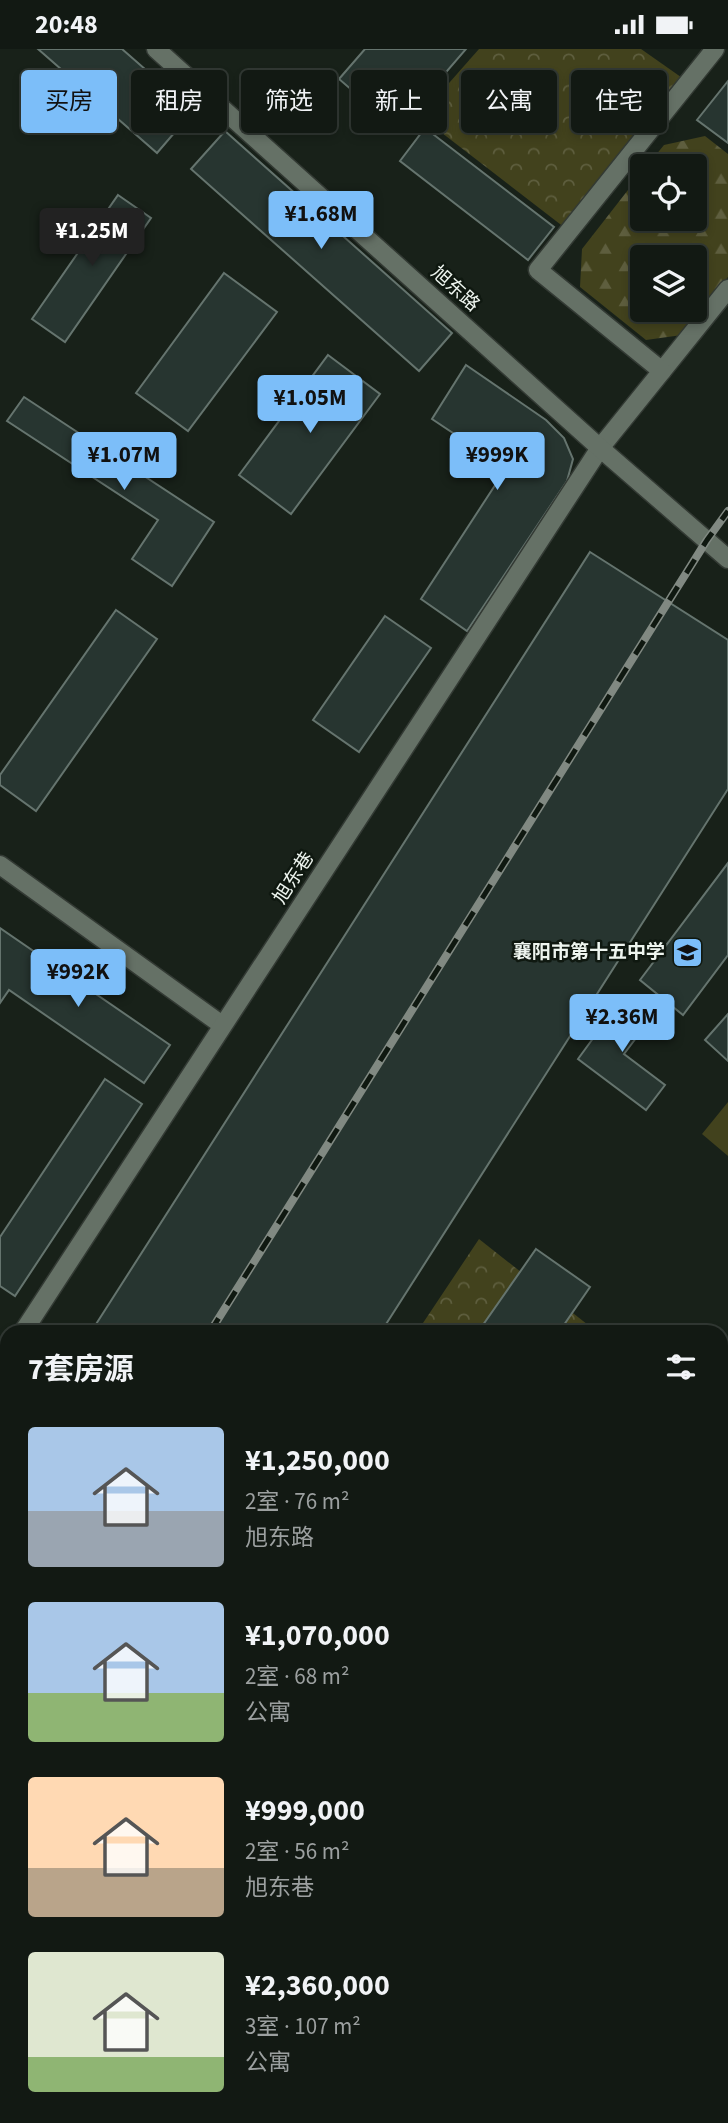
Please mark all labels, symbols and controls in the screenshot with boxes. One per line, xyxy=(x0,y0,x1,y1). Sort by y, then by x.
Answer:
text: 20:48 xyxy=(35,6,98,43)
chip: 买房 xyxy=(21,70,117,133)
chip: 租房 xyxy=(131,70,227,133)
chip: 筛选 xyxy=(241,70,337,133)
chip: 新上 xyxy=(351,70,447,133)
chip: 公寓 xyxy=(461,70,557,133)
chip: 住宅 xyxy=(571,70,667,133)
map controls xyxy=(630,154,707,322)
button: locate xyxy=(630,154,707,231)
pin: ¥1.68M xyxy=(264,191,378,251)
text: ¥1.68M xyxy=(284,197,358,230)
pin: ¥1.25M xyxy=(35,209,149,268)
text: ¥1.25M xyxy=(55,214,129,247)
button: layers xyxy=(630,245,707,322)
street label: 旭东路 xyxy=(425,260,485,318)
pin: ¥1.05M xyxy=(253,375,367,435)
text: ¥1.05M xyxy=(273,381,347,414)
pin: ¥1.07M xyxy=(67,433,181,492)
pin: ¥999K xyxy=(448,433,546,492)
text: ¥1.07M xyxy=(87,438,161,471)
text: ¥999K xyxy=(466,438,528,471)
street label: 旭东巷 xyxy=(267,847,321,909)
school or university icon: 襄阳市第十五中学 xyxy=(671,935,705,969)
place label: 襄阳市第十五中学 xyxy=(513,939,665,966)
pin: ¥992K xyxy=(29,949,127,1009)
text: ¥992K xyxy=(47,955,109,988)
pin: ¥2.36M xyxy=(565,995,679,1054)
text: ¥2.36M xyxy=(585,1000,659,1033)
text: 7套房源 xyxy=(28,1348,134,1391)
icon: filters xyxy=(662,1348,700,1386)
text: ¥1,250,000 xyxy=(245,1439,390,1482)
icon: home xyxy=(84,1455,168,1539)
text: 2室 · 76 m² xyxy=(245,1485,349,1518)
text: 旭东路 xyxy=(245,1521,314,1554)
text: ¥1,070,000 xyxy=(245,1614,390,1657)
icon: home xyxy=(84,1630,168,1714)
text: 2室 · 68 m² xyxy=(245,1660,349,1693)
text: 公寓 xyxy=(245,1696,291,1729)
text: ¥999,000 xyxy=(245,1789,365,1832)
icon: home xyxy=(84,1805,168,1889)
text: 2室 · 56 m² xyxy=(245,1835,349,1868)
text: 旭东巷 xyxy=(245,1871,314,1904)
text: ¥2,360,000 xyxy=(245,1964,390,2007)
icon: home xyxy=(84,1980,168,2064)
text: 3室 · 107 m² xyxy=(245,2010,361,2043)
text: 公寓 xyxy=(245,2046,291,2079)

